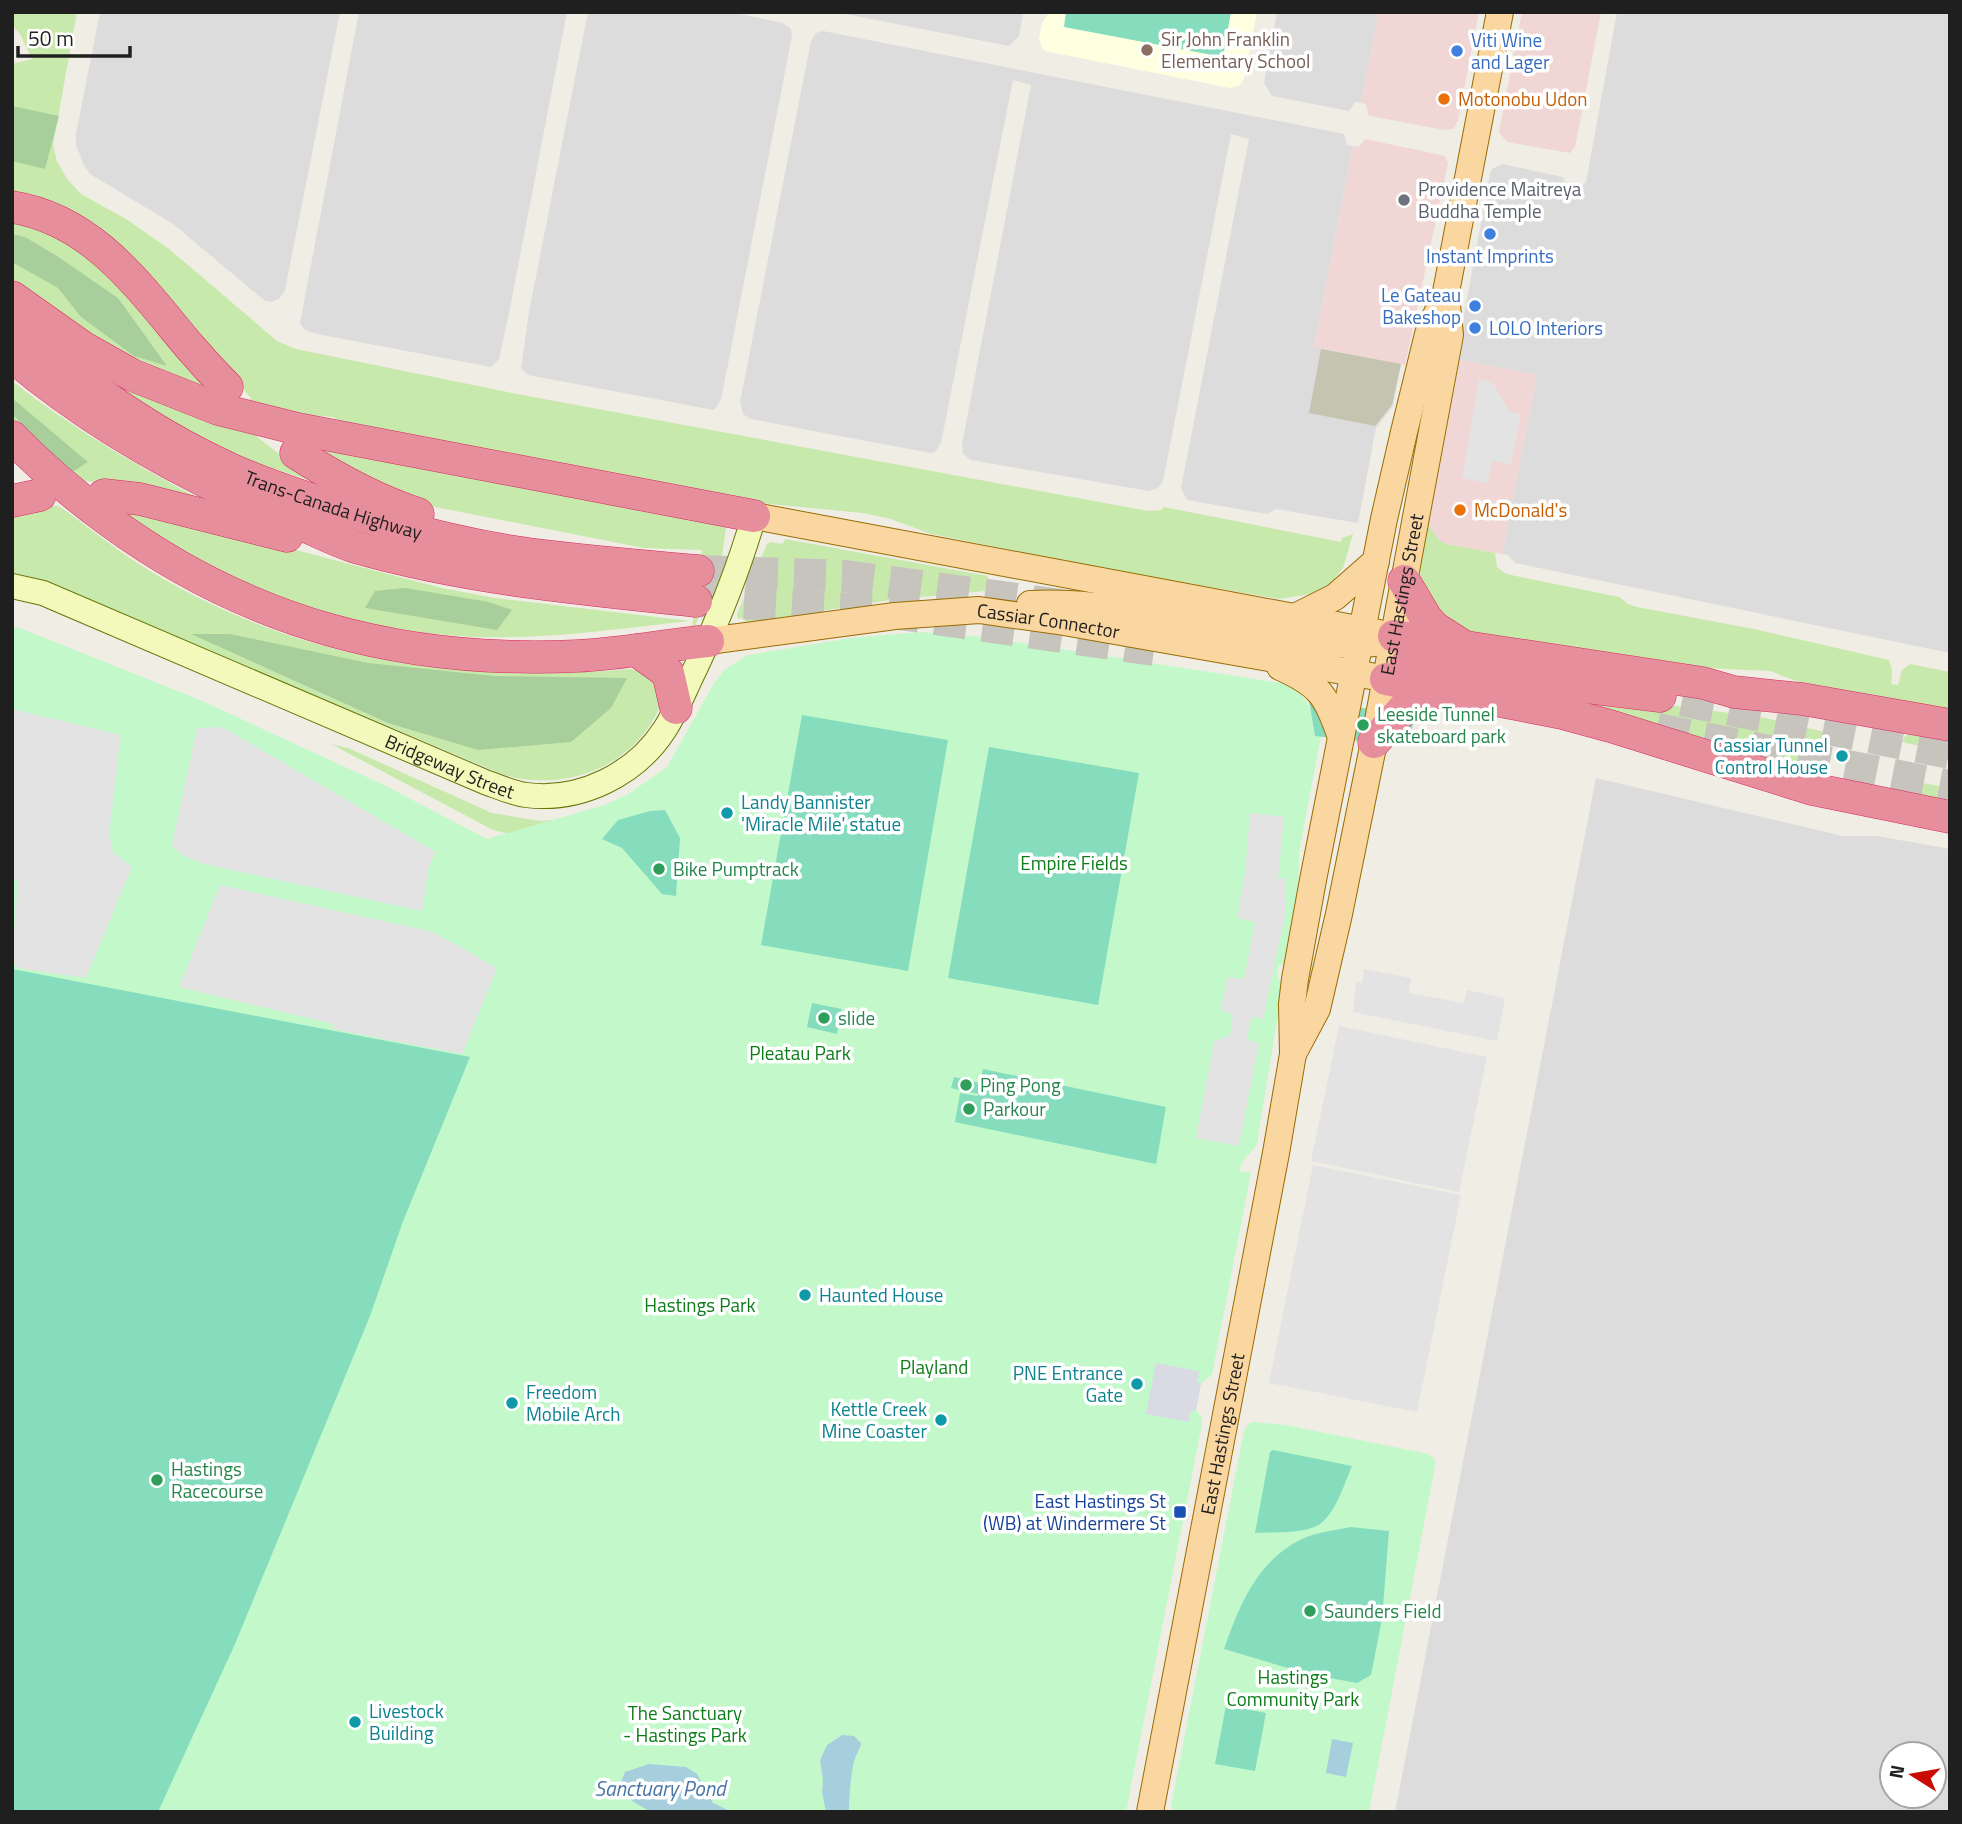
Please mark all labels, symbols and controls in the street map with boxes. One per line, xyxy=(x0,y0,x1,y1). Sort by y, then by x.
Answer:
scale bar xyxy=(18,14,130,58)
text: 50 m xyxy=(28,22,74,54)
place label: Sir John Franklin Elementary School xyxy=(1161,24,1310,75)
place label: Viti Wine and Lager xyxy=(1471,25,1550,76)
marker: Sir John Franklin Elementary School xyxy=(1139,42,1155,58)
marker: Viti Wine and Lager xyxy=(1449,43,1465,59)
place label: Motonobu Udon xyxy=(1458,84,1587,113)
marker: Motonobu Udon xyxy=(1436,91,1452,107)
place label: Providence Maitreya Buddha Temple xyxy=(1418,174,1582,225)
marker: Providence Maitreya Buddha Temple xyxy=(1396,192,1412,208)
marker: Instant Imprints xyxy=(1482,226,1498,242)
place label: Instant Imprints xyxy=(1426,241,1554,270)
place label: Le Gateau Bakeshop xyxy=(1381,280,1461,331)
marker: Le Gateau Bakeshop xyxy=(1467,298,1483,314)
place label: LOLO Interiors xyxy=(1489,313,1603,342)
marker: LOLO Interiors xyxy=(1467,320,1483,336)
street label: Trans-Canada Highway xyxy=(240,462,425,546)
place label: McDonald's xyxy=(1474,495,1567,524)
marker: McDonald's xyxy=(1452,502,1468,518)
street label: East Hastings Street xyxy=(1372,511,1430,677)
street label: Cassiar Connector xyxy=(975,595,1122,646)
place label: Leeside Tunnel skateboard park xyxy=(1377,699,1506,750)
marker: Leeside Tunnel skateboard park xyxy=(1355,717,1371,733)
street label: Bridgeway Street xyxy=(381,726,519,806)
place label: Cassiar Tunnel Control House xyxy=(1713,730,1828,781)
marker: Cassiar Tunnel Control House xyxy=(1834,748,1850,764)
place label: Landy Bannister 'Miracle Mile' statue xyxy=(741,787,901,838)
marker: Landy Bannister 'Miracle Mile' statue xyxy=(719,805,735,821)
park label: Empire Fields xyxy=(1020,848,1128,877)
place label: Bike Pumptrack xyxy=(673,854,799,883)
marker: Bike Pumptrack xyxy=(651,861,667,877)
place label: slide xyxy=(838,1003,875,1032)
marker: slide xyxy=(816,1010,832,1026)
park label: Pleatau Park xyxy=(749,1038,851,1067)
place label: Ping Pong xyxy=(980,1070,1061,1099)
marker: Ping Pong xyxy=(958,1077,974,1093)
place label: Parkour xyxy=(983,1094,1046,1123)
marker: Parkour xyxy=(961,1101,977,1117)
place label: Haunted House xyxy=(819,1280,943,1309)
marker: Haunted House xyxy=(797,1287,813,1303)
park label: Hastings Park xyxy=(644,1290,756,1319)
street label: East Hastings Street xyxy=(1192,1350,1251,1517)
park label: Playland xyxy=(900,1352,968,1381)
place label: PNE Entrance Gate xyxy=(1013,1358,1123,1409)
marker: PNE Entrance Gate xyxy=(1129,1376,1145,1392)
place label: Freedom Mobile Arch xyxy=(526,1377,620,1428)
place label: Kettle Creek Mine Coaster xyxy=(822,1394,927,1445)
marker: Freedom Mobile Arch xyxy=(504,1395,520,1411)
marker: Kettle Creek Mine Coaster xyxy=(933,1412,949,1428)
place label: Hastings Racecourse xyxy=(171,1454,263,1505)
marker: Hastings Racecourse xyxy=(149,1472,165,1488)
place label: East Hastings St (WB) at Windermere St xyxy=(983,1486,1166,1537)
marker: East Hastings St (WB) at Windermere St xyxy=(1172,1504,1188,1520)
place label: Saunders Field xyxy=(1324,1596,1442,1625)
marker: Saunders Field xyxy=(1302,1603,1318,1619)
park label: Hastings Community Park xyxy=(1227,1662,1359,1713)
place label: Livestock Building xyxy=(369,1696,444,1747)
park label: The Sanctuary - Hastings Park xyxy=(623,1698,747,1749)
marker: Livestock Building xyxy=(347,1714,363,1730)
north arrow xyxy=(1878,1740,1948,1810)
text: N xyxy=(1880,1762,1911,1781)
water label: Sanctuary Pond xyxy=(594,1772,728,1804)

